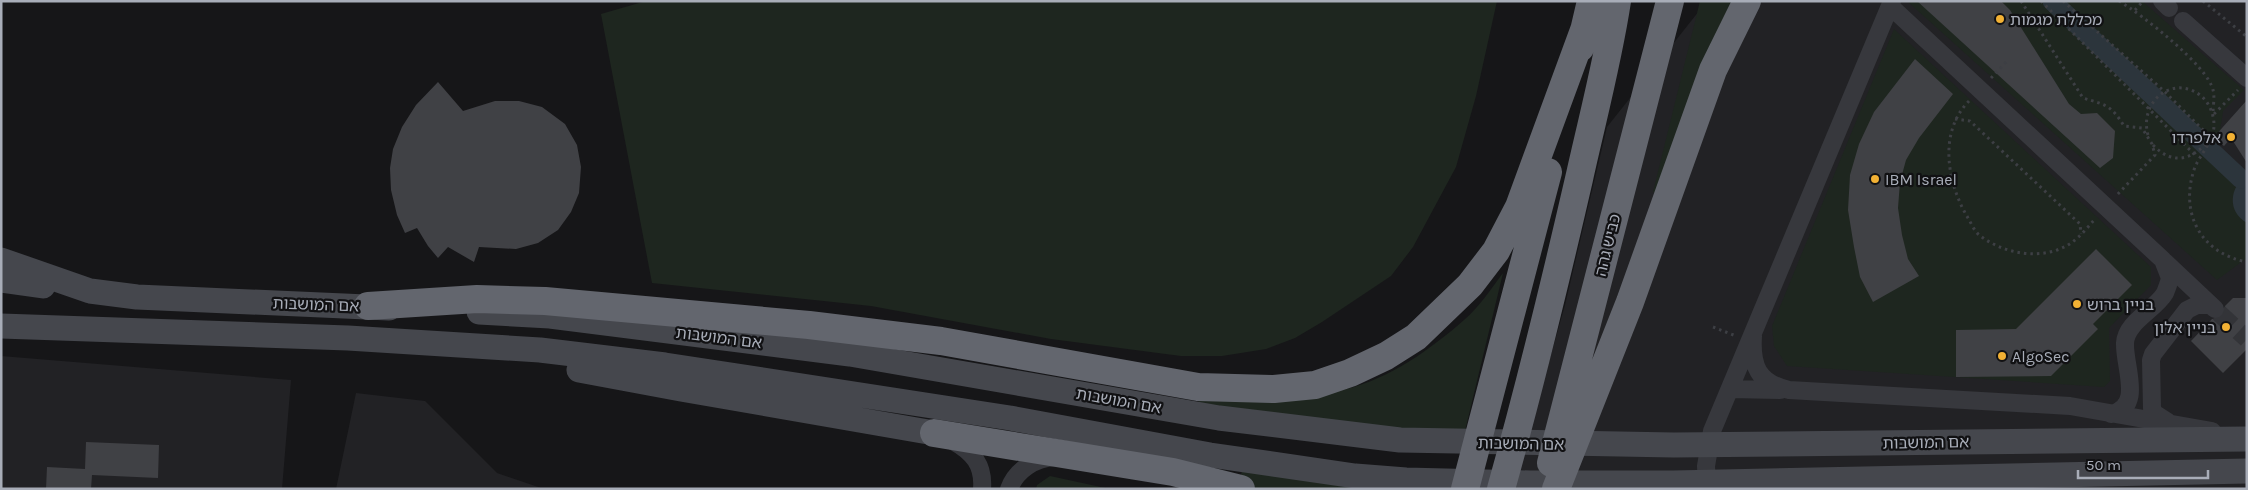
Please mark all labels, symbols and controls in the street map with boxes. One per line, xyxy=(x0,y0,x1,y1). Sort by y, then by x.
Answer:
place label: מכללת מגמות xyxy=(2010,10,2102,29)
marker: מכללת מגמות xyxy=(1994,13,2006,25)
place label: אלפרדו xyxy=(2171,128,2221,147)
marker: אלפרדו xyxy=(2225,131,2237,143)
place label: IBM Israel xyxy=(1885,170,1957,189)
marker: IBM Israel xyxy=(1869,173,1881,185)
street label: כביש גהה xyxy=(1591,212,1624,278)
street label: אם המושבות xyxy=(272,293,360,316)
place label: בניין ברוש xyxy=(2087,295,2154,314)
marker: בניין ברוש xyxy=(2071,298,2083,310)
place label: בניין אלון xyxy=(2154,318,2216,337)
marker: בניין אלון xyxy=(2220,321,2232,333)
street label: אם המושבות xyxy=(675,323,763,352)
place label: AlgoSec xyxy=(2012,347,2070,366)
marker: AlgoSec xyxy=(1996,350,2008,362)
street label: אם המושבות xyxy=(1075,384,1163,417)
street label: אם המושבות xyxy=(1883,432,1969,453)
street label: אם המושבות xyxy=(1478,433,1564,454)
scale bar xyxy=(2078,448,2208,480)
text: 50 m xyxy=(2086,456,2121,474)

